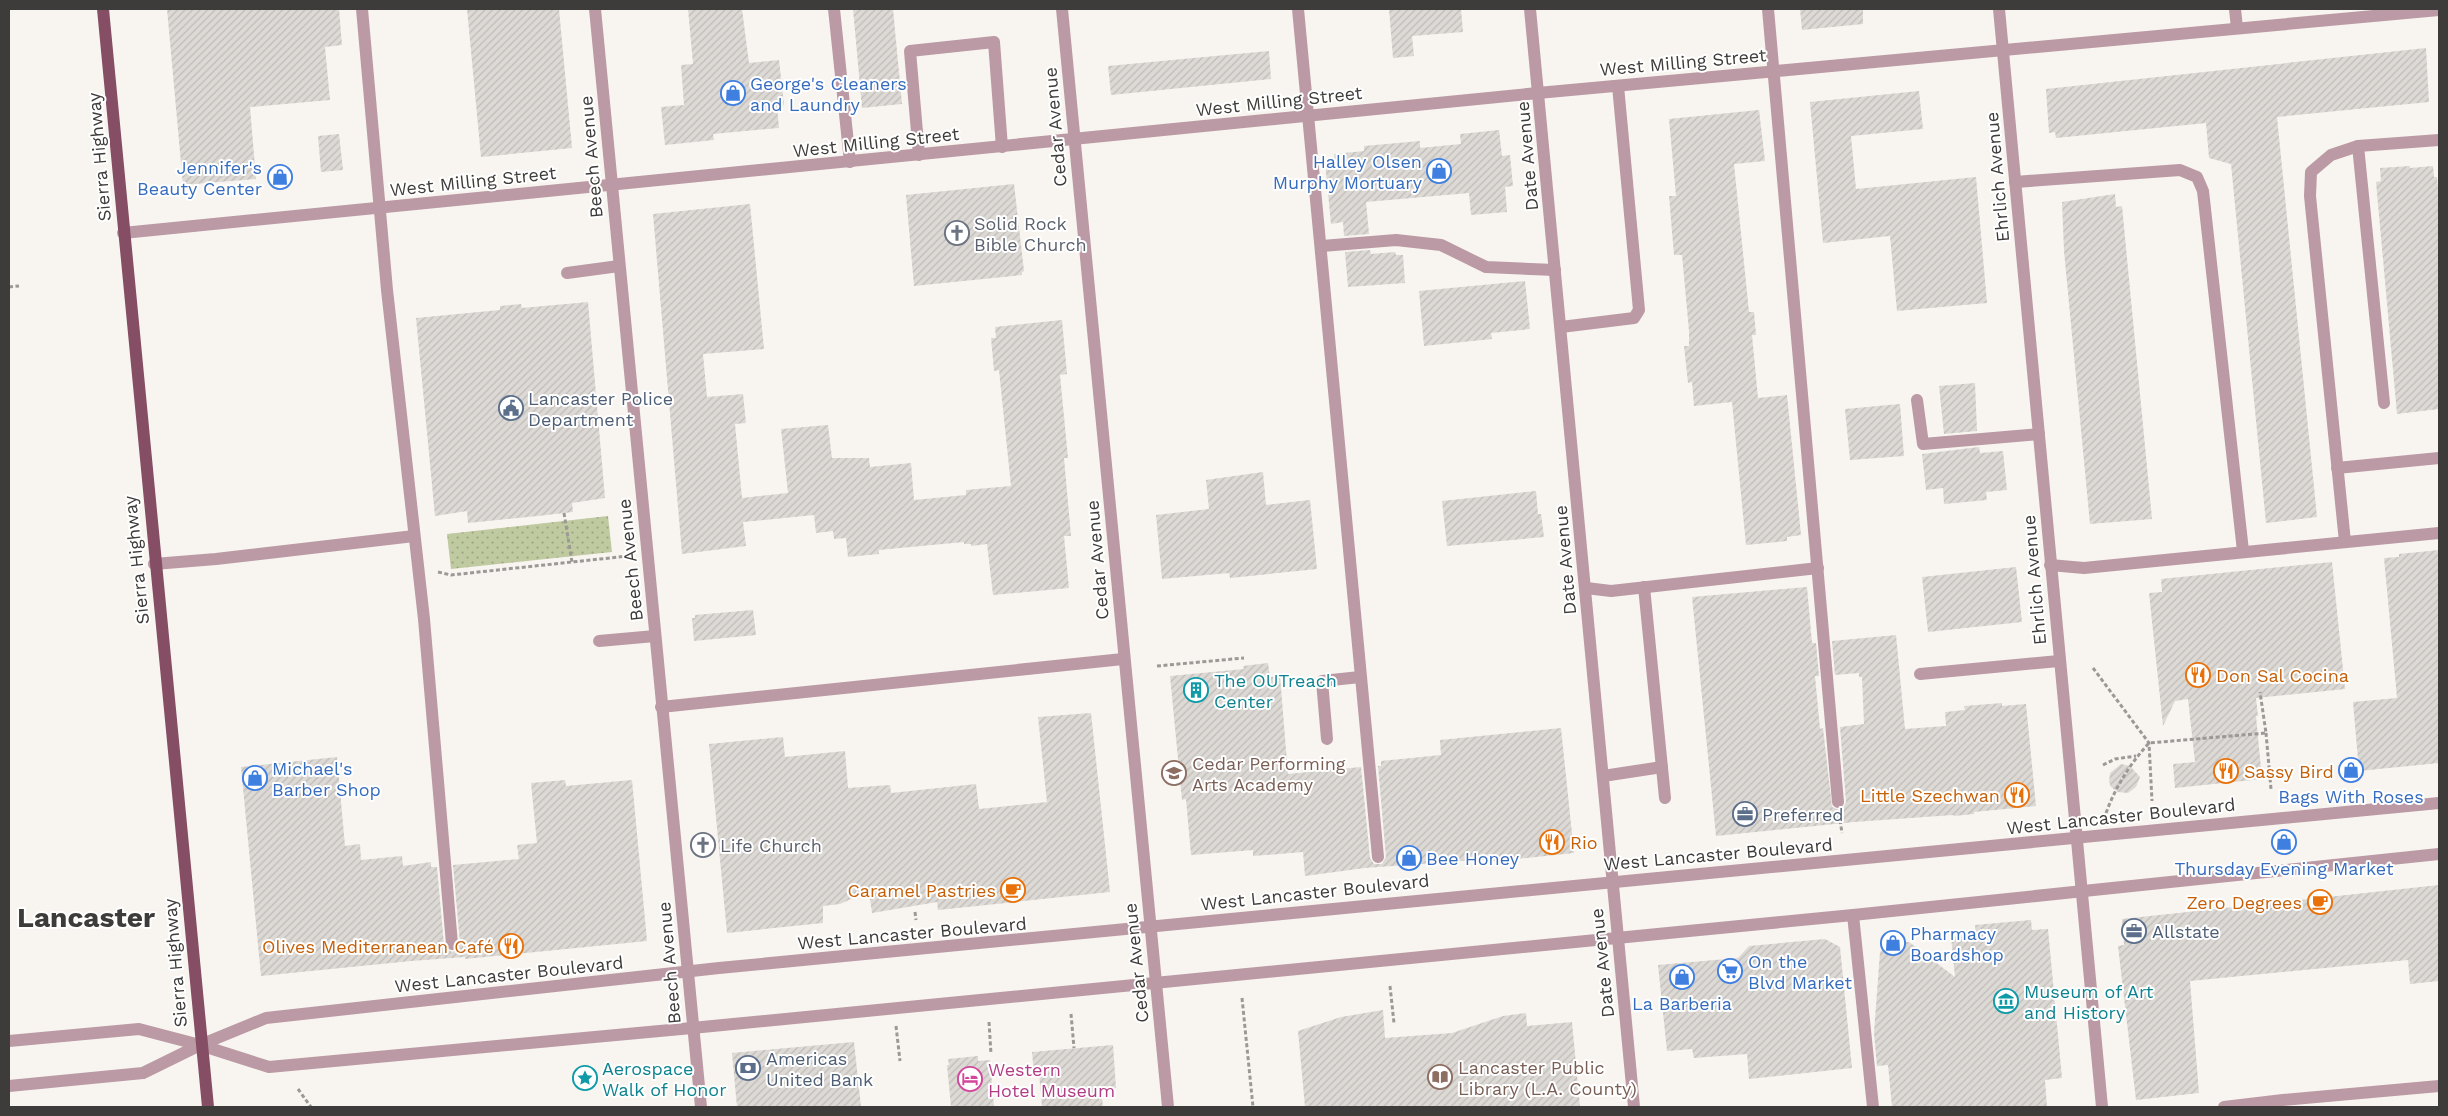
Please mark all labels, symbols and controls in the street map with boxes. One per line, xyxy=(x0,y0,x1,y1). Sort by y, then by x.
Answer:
street label: West Milling Street xyxy=(1599,44,1768,80)
street label: Cedar Avenue xyxy=(1039,66,1071,188)
place label: George's Cleaners and Laundry xyxy=(750,73,907,115)
shop icon: George's Cleaners and Laundry xyxy=(720,80,746,106)
street label: West Milling Street xyxy=(1195,82,1364,120)
street label: Sierra Highway xyxy=(83,91,115,222)
street label: Beech Avenue xyxy=(575,95,607,219)
street label: Date Avenue xyxy=(1512,100,1542,212)
street label: Ehrlich Avenue xyxy=(1981,111,2013,243)
street label: West Milling Street xyxy=(792,123,961,161)
place label: Halley Olsen Murphy Mortuary xyxy=(1273,151,1423,193)
place label: Jennifer's Beauty Center xyxy=(137,157,262,199)
shop icon: Halley Olsen Murphy Mortuary xyxy=(1426,158,1452,184)
street label: West Milling Street xyxy=(389,162,558,200)
shop icon: Jennifer's Beauty Center xyxy=(267,164,293,190)
place label: Solid Rock Bible Church xyxy=(974,213,1087,255)
church icon: Solid Rock Bible Church xyxy=(944,220,970,246)
place label: Lancaster Police Department xyxy=(528,388,673,430)
public building icon: Lancaster Police Department xyxy=(498,395,524,421)
street label: Sierra Highway xyxy=(119,494,153,625)
street label: Beech Avenue xyxy=(613,498,647,622)
street label: Cedar Avenue xyxy=(1081,499,1113,621)
street label: Date Avenue xyxy=(1550,504,1580,616)
street label: Ehrlich Avenue xyxy=(2018,514,2050,646)
restaurant icon: Don Sal Cocina xyxy=(2185,662,2211,688)
place label: Don Sal Cocina xyxy=(2216,665,2349,686)
place label: The OUTreach Center xyxy=(1214,670,1337,712)
building icon: The OUTreach Center xyxy=(1183,677,1209,703)
place label: Cedar Performing Arts Academy xyxy=(1192,753,1346,795)
shop icon: Bags With Roses xyxy=(2338,757,2364,783)
place label: Michael's Barber Shop xyxy=(272,758,381,800)
restaurant icon: Sassy Bird xyxy=(2213,758,2239,784)
school or university icon: Cedar Performing Arts Academy xyxy=(1161,760,1187,786)
place label: Sassy Bird xyxy=(2244,761,2334,782)
shop icon: Michael's Barber Shop xyxy=(242,765,268,791)
restaurant icon: Little Szechwan xyxy=(2004,782,2030,808)
place label: Little Szechwan xyxy=(1860,785,2000,806)
place label: Bags With Roses xyxy=(2278,786,2424,807)
street label: West Lancaster Boulevard xyxy=(2006,794,2236,838)
office icon: Preferred xyxy=(1732,801,1758,827)
place label: Preferred xyxy=(1762,804,1844,825)
restaurant icon: Rio xyxy=(1539,829,1565,855)
shop icon: Thursday Evening Market xyxy=(2271,829,2297,855)
church icon: Life Church xyxy=(690,832,716,858)
place label: Rio xyxy=(1570,832,1597,853)
street label: West Lancaster Boulevard xyxy=(1602,834,1834,874)
place label: Life Church xyxy=(720,835,822,856)
shop icon: Bee Honey xyxy=(1396,845,1422,871)
place label: Bee Honey xyxy=(1426,848,1520,869)
place label: Thursday Evening Market xyxy=(2175,858,2394,879)
street label: West Lancaster Boulevard xyxy=(1200,870,1430,914)
cafe icon: Caramel Pastries xyxy=(1000,877,1026,903)
place label: Caramel Pastries xyxy=(847,880,996,901)
cafe icon: Zero Degrees xyxy=(2307,889,2333,915)
place label: Zero Degrees xyxy=(2186,892,2302,913)
street label: Sierra Highway xyxy=(159,897,191,1028)
district label: Lancaster xyxy=(17,901,155,934)
street label: Beech Avenue xyxy=(653,901,685,1025)
street label: Cedar Avenue xyxy=(1119,902,1153,1024)
street label: Date Avenue xyxy=(1586,907,1618,1019)
street label: West Lancaster Boulevard xyxy=(796,913,1028,953)
office icon: Allstate xyxy=(2121,918,2147,944)
place label: Allstate xyxy=(2152,921,2220,942)
place label: Pharmacy Boardshop xyxy=(1910,923,2004,965)
shop icon: Pharmacy Boardshop xyxy=(1880,930,1906,956)
restaurant icon: Olives Mediterranean Café xyxy=(498,933,524,959)
place label: Olives Mediterranean Café xyxy=(262,936,494,957)
place label: On the Blvd Market xyxy=(1748,951,1852,993)
street label: West Lancaster Boulevard xyxy=(394,952,624,996)
supermarket icon: On the Blvd Market xyxy=(1717,958,1743,984)
shop icon: La Barberia xyxy=(1669,964,1695,990)
place label: Museum of Art and History xyxy=(2024,981,2154,1023)
museum icon: Museum of Art and History xyxy=(1993,988,2019,1014)
place label: La Barberia xyxy=(1632,993,1732,1014)
place label: Americas United Bank xyxy=(766,1048,873,1090)
bank icon: Americas United Bank xyxy=(735,1055,761,1081)
place label: Lancaster Public Library (L.A. County) xyxy=(1458,1057,1637,1099)
place label: Aerospace Walk of Honor xyxy=(602,1058,727,1100)
place label: Western Hotel Museum xyxy=(988,1059,1115,1101)
library icon: Lancaster Public Library (L.A. County) xyxy=(1427,1064,1453,1090)
place icon: Aerospace Walk of Honor xyxy=(572,1065,598,1091)
hotel icon: Western Hotel Museum xyxy=(957,1066,983,1092)

